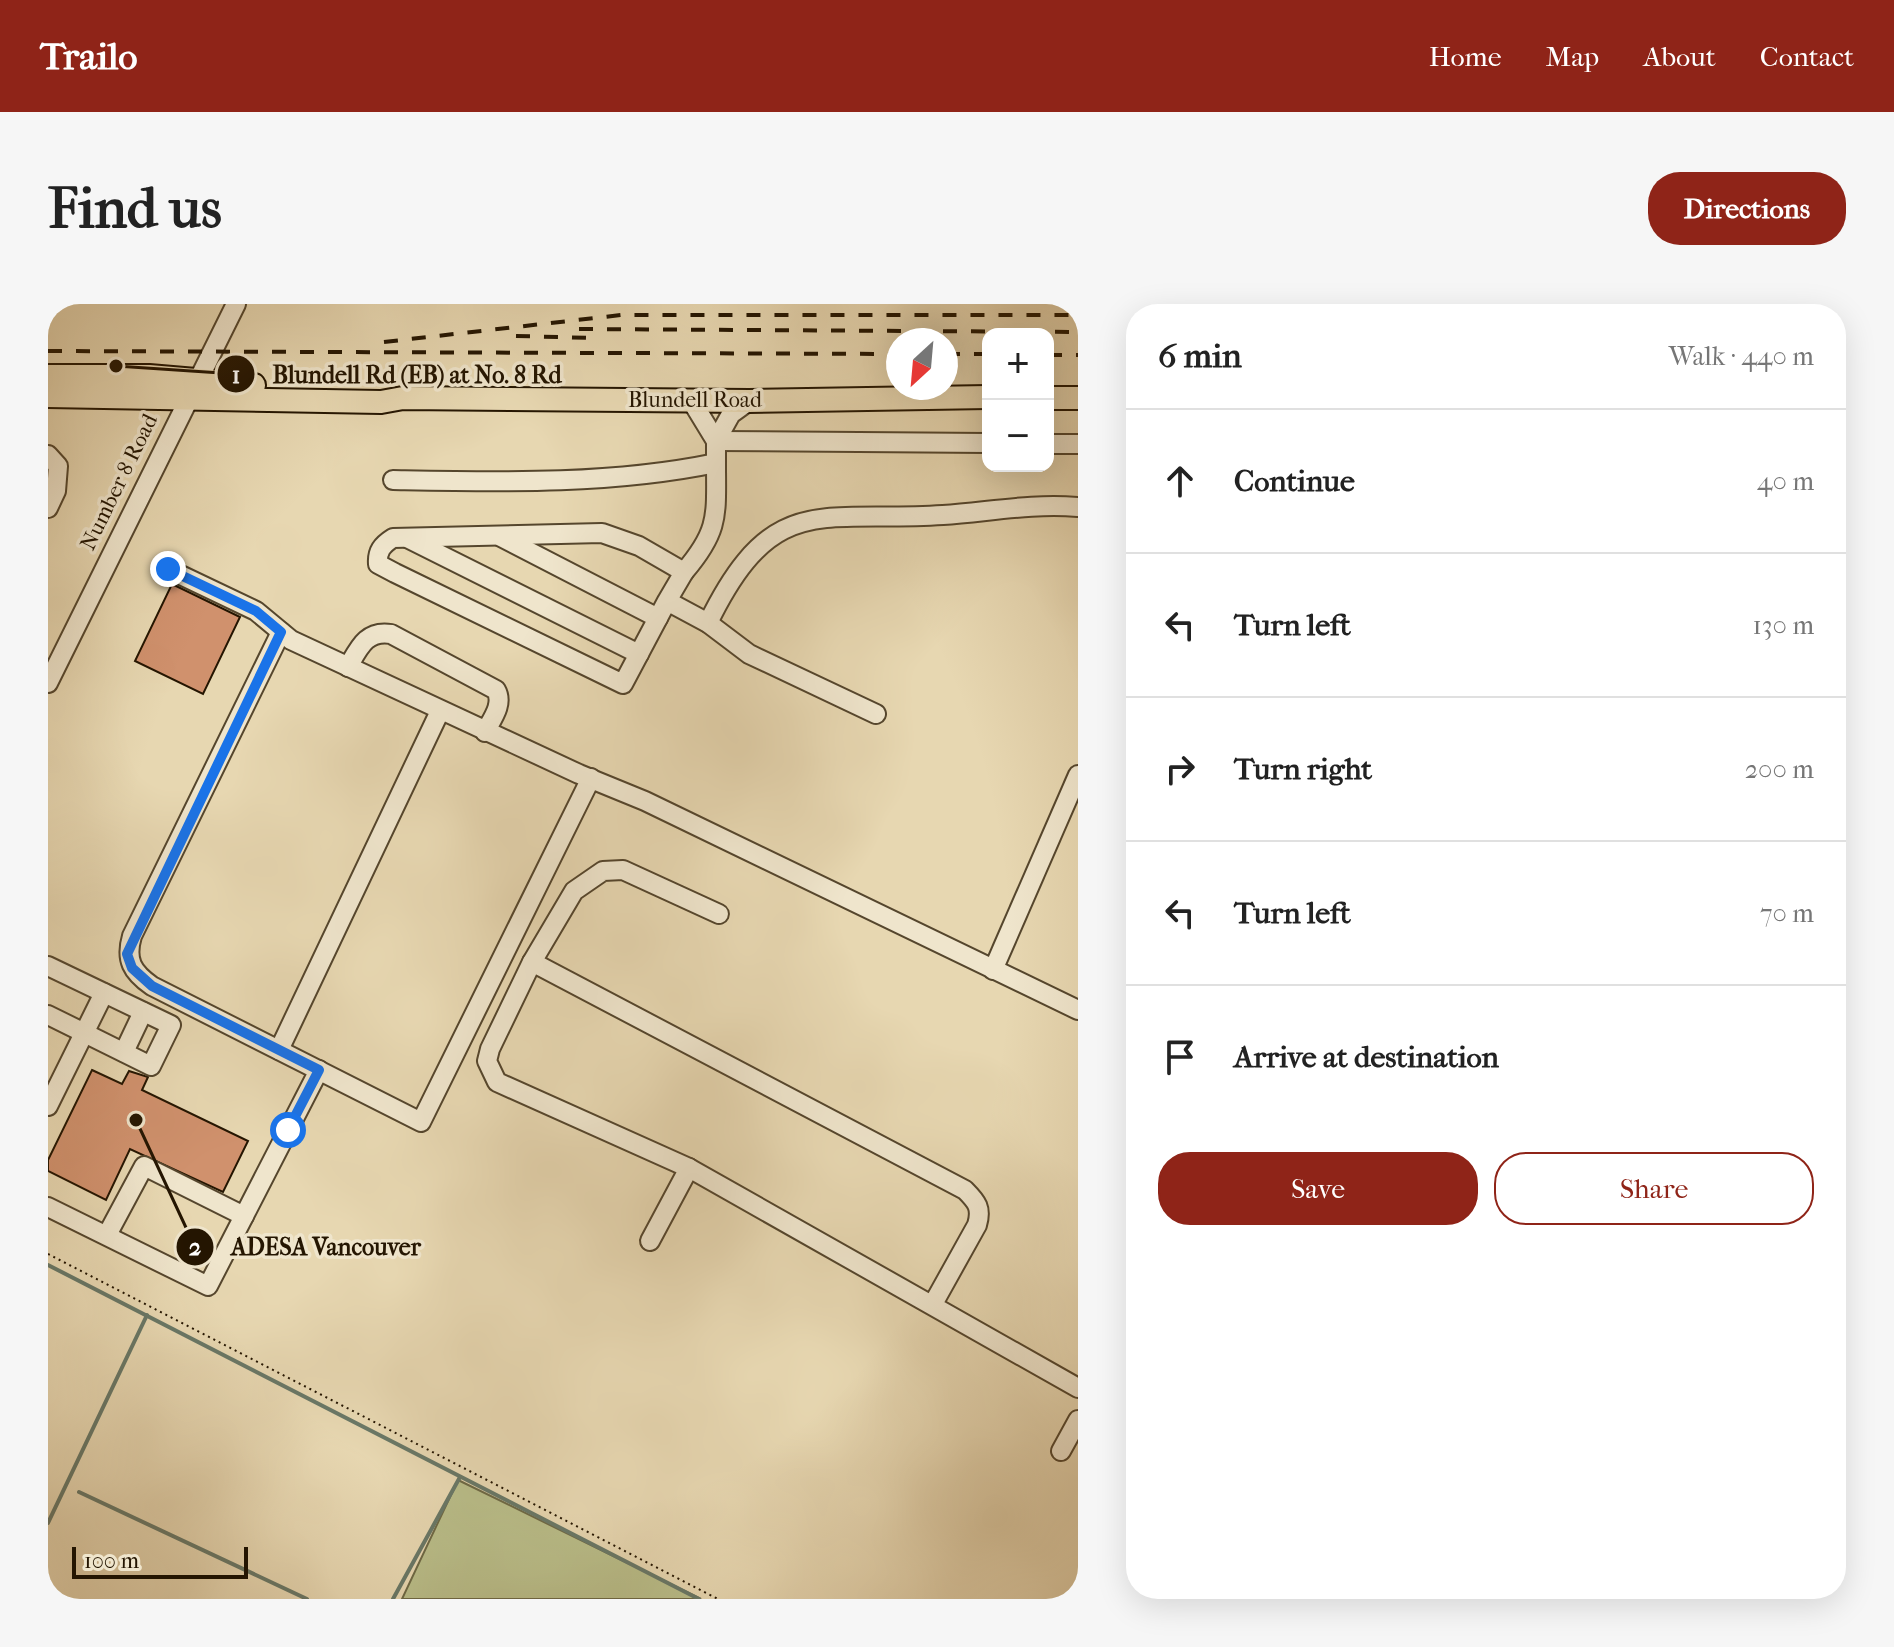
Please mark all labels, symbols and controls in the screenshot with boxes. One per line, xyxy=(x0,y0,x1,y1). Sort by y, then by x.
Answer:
text: Trailo xyxy=(40,34,137,79)
text: Home xyxy=(1429,40,1502,73)
text: Map xyxy=(1546,40,1599,73)
text: About xyxy=(1643,40,1716,73)
text: Contact xyxy=(1760,40,1854,73)
button: Directions xyxy=(1648,172,1846,245)
text: Find us xyxy=(48,176,222,241)
north arrow xyxy=(886,328,958,400)
map controls xyxy=(982,328,1054,472)
button: + xyxy=(982,328,1054,400)
text: 6 min xyxy=(1158,336,1242,376)
text: Walk · 440 m xyxy=(1669,341,1814,372)
callout: Blundell Rd (EB) at No. 8 Rd xyxy=(216,350,577,398)
text: 1 xyxy=(232,361,240,389)
text: Blundell Rd (EB) at No. 8 Rd xyxy=(272,361,563,389)
street label: Blundell Road xyxy=(628,387,763,413)
button: − xyxy=(982,400,1054,472)
street label: Number 8 Road xyxy=(75,409,164,554)
icon: ahead xyxy=(1158,459,1202,503)
text: Continue xyxy=(1234,464,1355,499)
text: 40 m xyxy=(1757,466,1814,497)
route end xyxy=(150,551,186,587)
icon: left xyxy=(1158,603,1202,647)
text: Turn left xyxy=(1234,608,1351,643)
text: 130 m xyxy=(1753,610,1814,641)
icon: right xyxy=(1158,747,1202,791)
text: Turn right xyxy=(1234,752,1372,787)
text: 200 m xyxy=(1745,754,1814,785)
icon: left xyxy=(1158,891,1202,935)
text: Turn left xyxy=(1234,896,1351,931)
text: 70 m xyxy=(1760,898,1814,929)
icon: arrive xyxy=(1158,1035,1202,1079)
text: Arrive at destination xyxy=(1234,1040,1499,1075)
route start xyxy=(270,1112,306,1148)
button: Save xyxy=(1158,1152,1478,1225)
button: Share xyxy=(1494,1152,1814,1225)
callout: ADESA Vancouver xyxy=(175,1223,437,1271)
text: 2 xyxy=(189,1233,201,1261)
text: ADESA Vancouver xyxy=(229,1233,422,1261)
scale bar xyxy=(72,1543,248,1579)
text: 100 m xyxy=(84,1548,139,1574)

